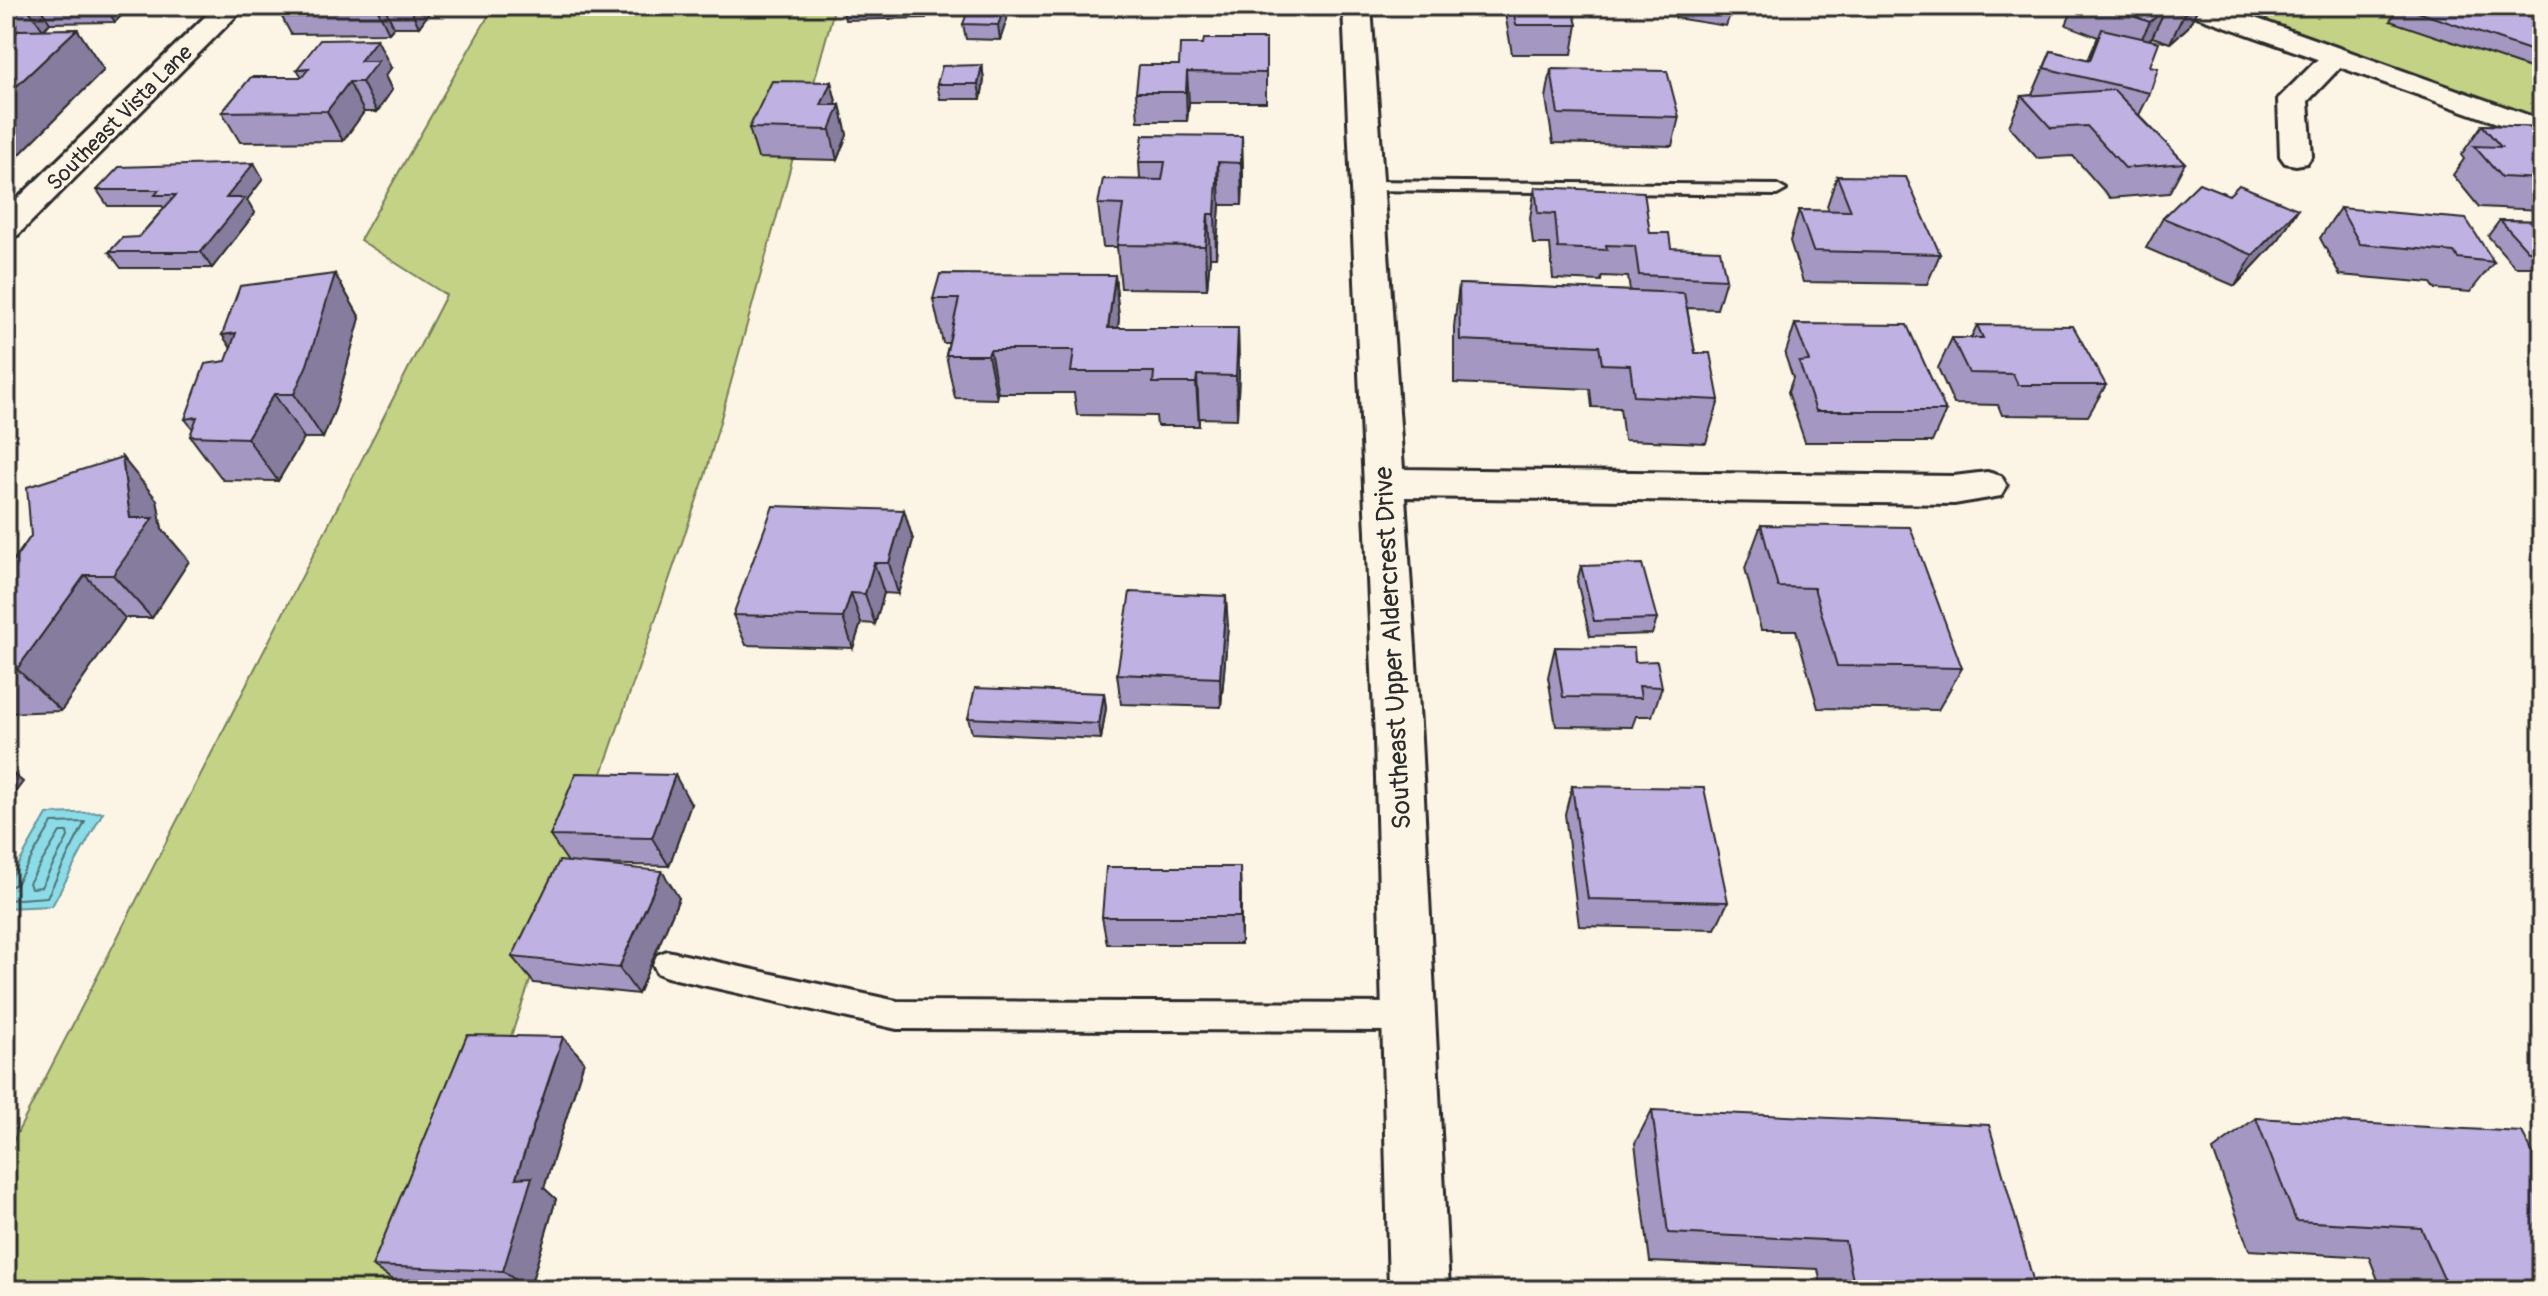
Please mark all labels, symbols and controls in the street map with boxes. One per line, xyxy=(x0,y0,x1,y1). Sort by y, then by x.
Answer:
street label: Southeast Vista Lane xyxy=(41,39,199,197)
street label: Southeast Upper Aldercrest Drive xyxy=(1368,466,1418,830)

